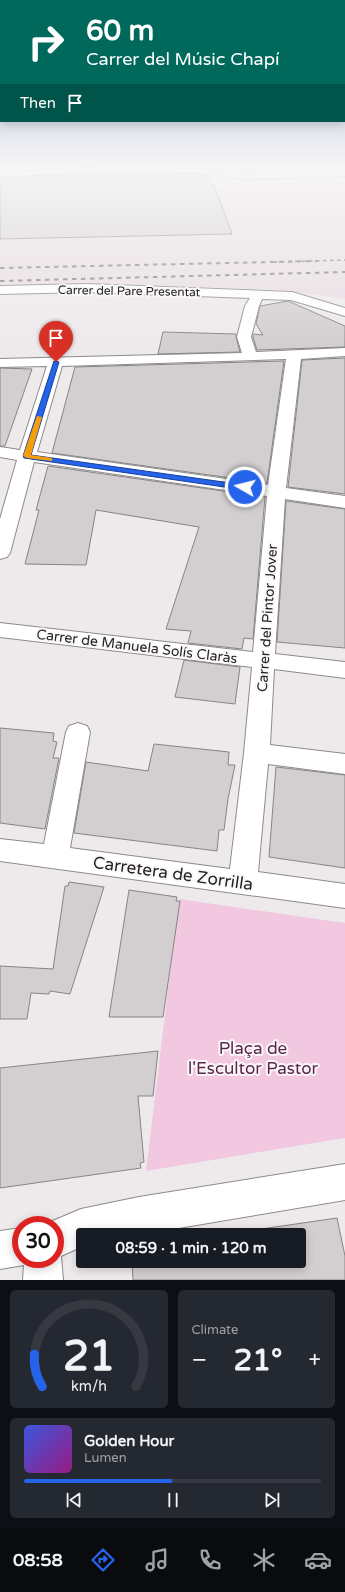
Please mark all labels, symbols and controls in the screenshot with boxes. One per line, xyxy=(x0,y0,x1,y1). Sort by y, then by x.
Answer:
text: 60 m xyxy=(86,14,154,48)
icon: right xyxy=(20,16,72,68)
text: Carrer del Músic Chapí xyxy=(86,48,280,70)
icon: arrive xyxy=(64,92,86,114)
text: Then xyxy=(20,94,56,112)
street label: Carrer del Pare Presentat xyxy=(58,283,201,299)
pin xyxy=(39,321,73,362)
icon: arrive xyxy=(45,327,67,349)
position arrow xyxy=(224,466,266,508)
street label: Carrer del Pintor Jover xyxy=(254,543,281,693)
street label: Carrer de Manuela Solís Claràs xyxy=(36,626,239,667)
street label: Carretera de Zorrilla xyxy=(92,852,254,895)
park label: Plaça de l'Escultor Pastor xyxy=(188,1038,319,1079)
speed limit sign: 30 xyxy=(12,1216,64,1268)
text: 08:59 · 1 min · 120 m xyxy=(116,1239,266,1257)
text: Climate xyxy=(192,1322,238,1338)
text: 21 xyxy=(63,1332,115,1382)
text: 21° xyxy=(233,1342,282,1379)
text: − xyxy=(192,1347,207,1373)
text: + xyxy=(309,1347,321,1373)
text: km/h xyxy=(71,1378,107,1395)
text: Golden Hour xyxy=(84,1432,174,1450)
text: Lumen xyxy=(84,1450,127,1466)
icon: previous xyxy=(63,1489,85,1511)
icon: pause xyxy=(162,1489,184,1511)
icon: next xyxy=(261,1489,283,1511)
icon: directions xyxy=(89,1546,117,1574)
icon: music xyxy=(143,1546,171,1574)
icon: phone xyxy=(196,1546,224,1574)
icon: climate xyxy=(250,1546,278,1574)
icon: car xyxy=(304,1546,332,1574)
text: 08:58 xyxy=(13,1549,63,1571)

